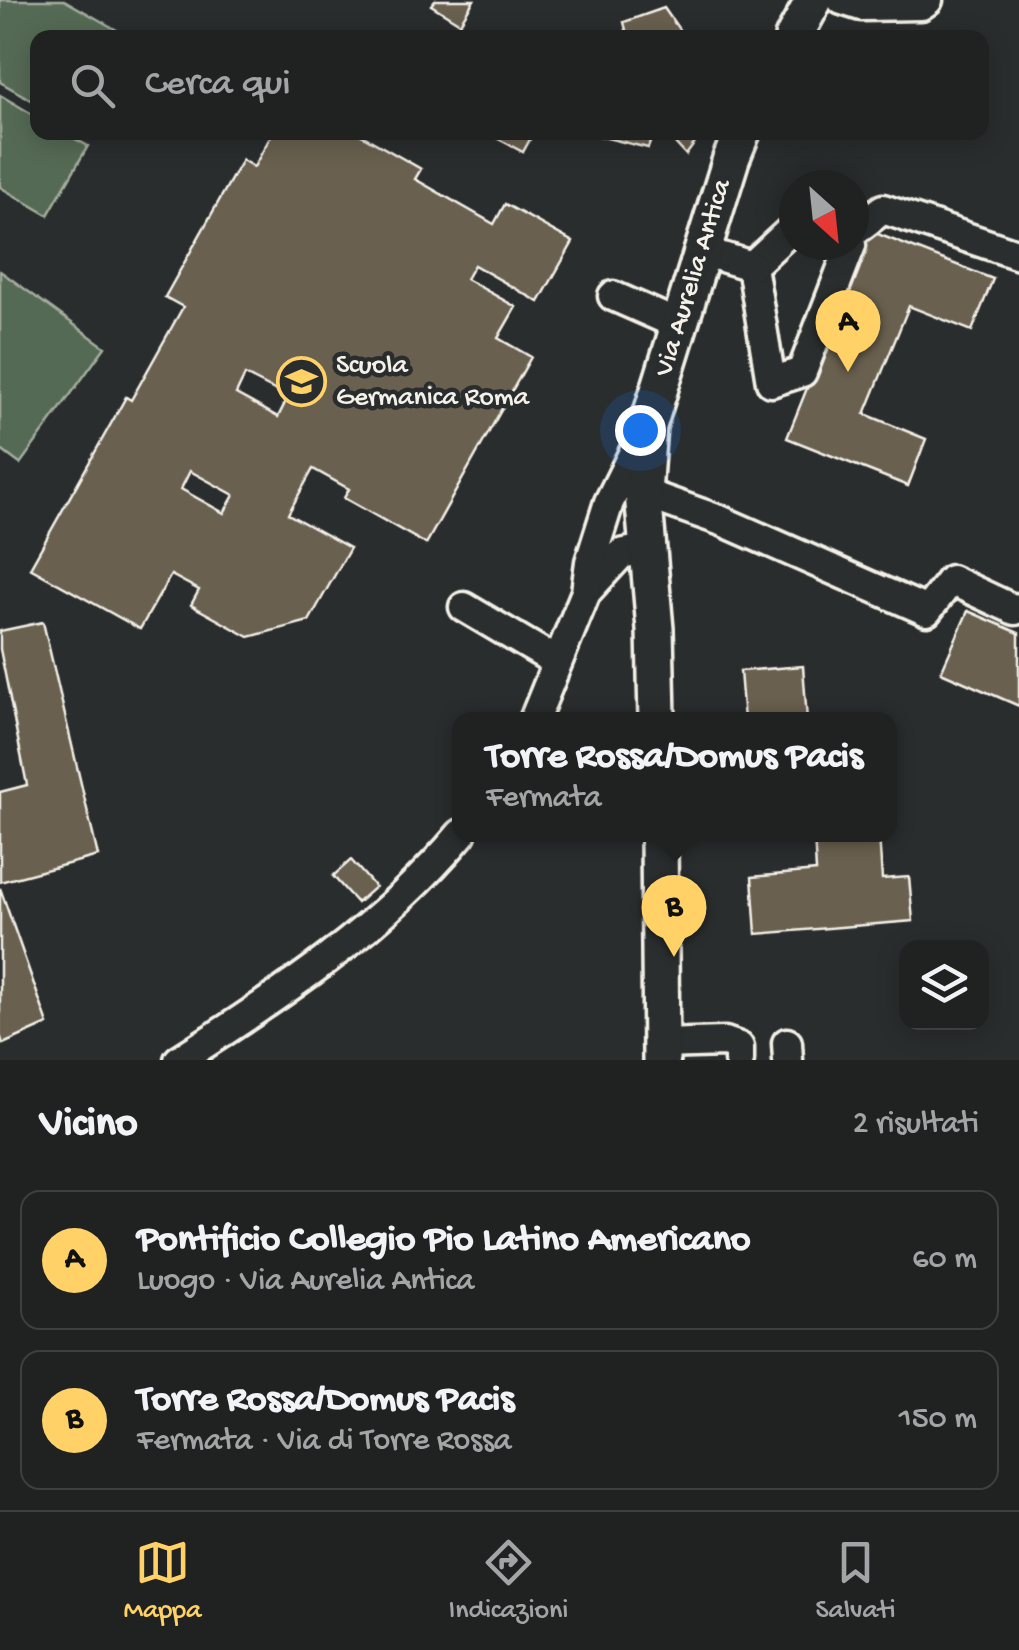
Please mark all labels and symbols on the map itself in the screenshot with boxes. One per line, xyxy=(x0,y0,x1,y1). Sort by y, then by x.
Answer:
north arrow xyxy=(779,170,869,260)
street label: Via Aurelia Antica xyxy=(648,174,740,382)
pin: A xyxy=(816,290,880,372)
place label: Scuola Germanica Roma xyxy=(336,350,531,415)
school or university icon: Scuola Germanica Roma xyxy=(275,356,327,408)
your location xyxy=(615,405,666,456)
pin: B xyxy=(642,874,706,957)

